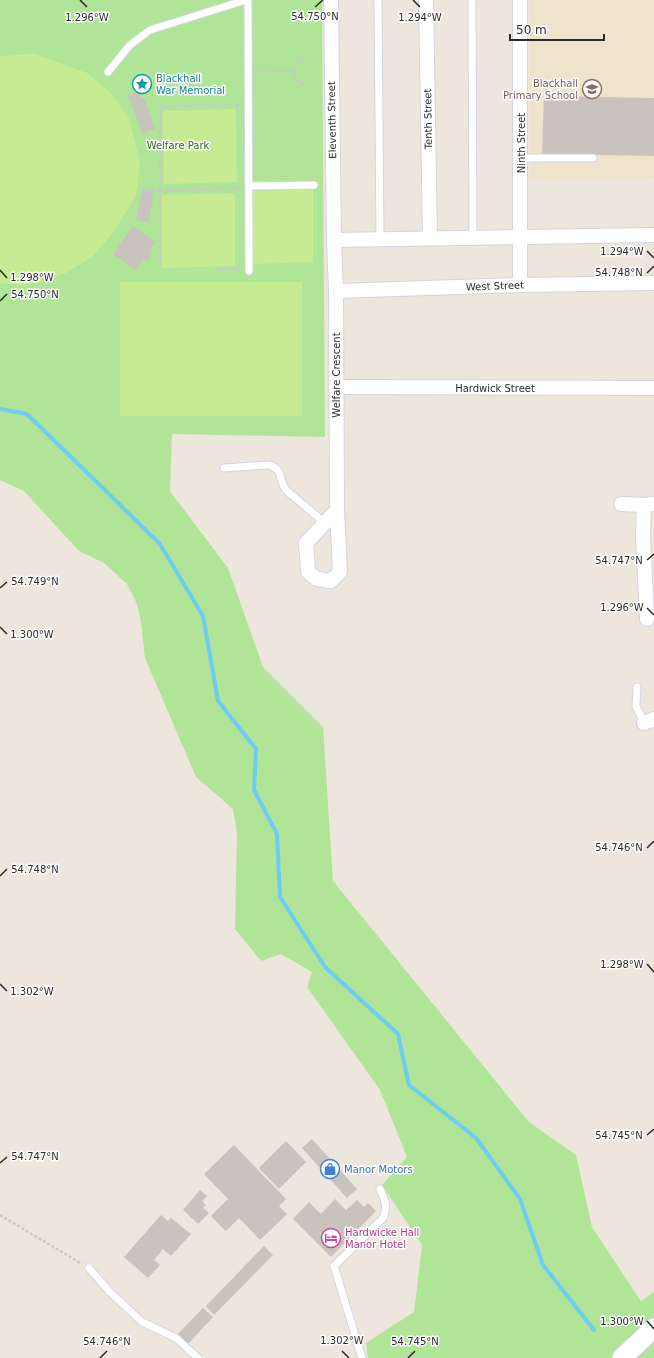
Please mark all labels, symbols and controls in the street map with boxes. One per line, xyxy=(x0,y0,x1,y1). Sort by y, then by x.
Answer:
text: 54.750°N xyxy=(291,11,339,22)
text: 1.296°W xyxy=(65,12,109,23)
text: 1.294°W xyxy=(398,12,442,23)
scale bar xyxy=(510,16,604,42)
text: 50 m xyxy=(516,23,547,37)
place icon: Blackhall War Memorial xyxy=(131,73,153,95)
place label: Blackhall War Memorial xyxy=(156,73,225,96)
place label: Blackhall Primary School xyxy=(503,78,578,101)
school or university icon: Blackhall Primary School xyxy=(581,78,603,100)
street label: Eleventh Street xyxy=(326,81,338,159)
street label: Tenth Street xyxy=(422,88,434,150)
street label: Ninth Street xyxy=(516,113,527,173)
park label: Welfare Park xyxy=(147,140,210,151)
text: 1.294°W xyxy=(600,246,644,257)
text: 54.748°N xyxy=(595,267,643,278)
text: 1.298°W xyxy=(10,272,54,283)
street label: West Street xyxy=(466,279,524,293)
text: 54.750°N xyxy=(11,289,59,300)
street label: Welfare Crescent xyxy=(331,332,342,418)
street label: Hardwick Street xyxy=(455,383,535,394)
text: 54.747°N xyxy=(595,555,643,566)
text: 54.749°N xyxy=(11,576,59,587)
text: 1.296°W xyxy=(600,602,644,613)
text: 1.300°W xyxy=(10,629,54,640)
text: 54.746°N xyxy=(595,842,643,853)
text: 54.748°N xyxy=(11,864,59,875)
text: 1.298°W xyxy=(600,959,644,970)
text: 1.302°W xyxy=(10,986,54,997)
text: 54.745°N xyxy=(595,1130,643,1141)
text: 54.747°N xyxy=(11,1151,59,1162)
shop icon: Manor Motors xyxy=(319,1158,341,1180)
place label: Manor Motors xyxy=(344,1164,413,1175)
hotel icon: Hardwicke Hall Manor Hotel xyxy=(320,1227,342,1249)
place label: Hardwicke Hall Manor Hotel xyxy=(345,1227,419,1250)
text: 1.300°W xyxy=(600,1316,644,1327)
text: 1.302°W xyxy=(320,1335,364,1346)
text: 54.746°N xyxy=(83,1336,131,1347)
text: 54.745°N xyxy=(391,1336,439,1347)

